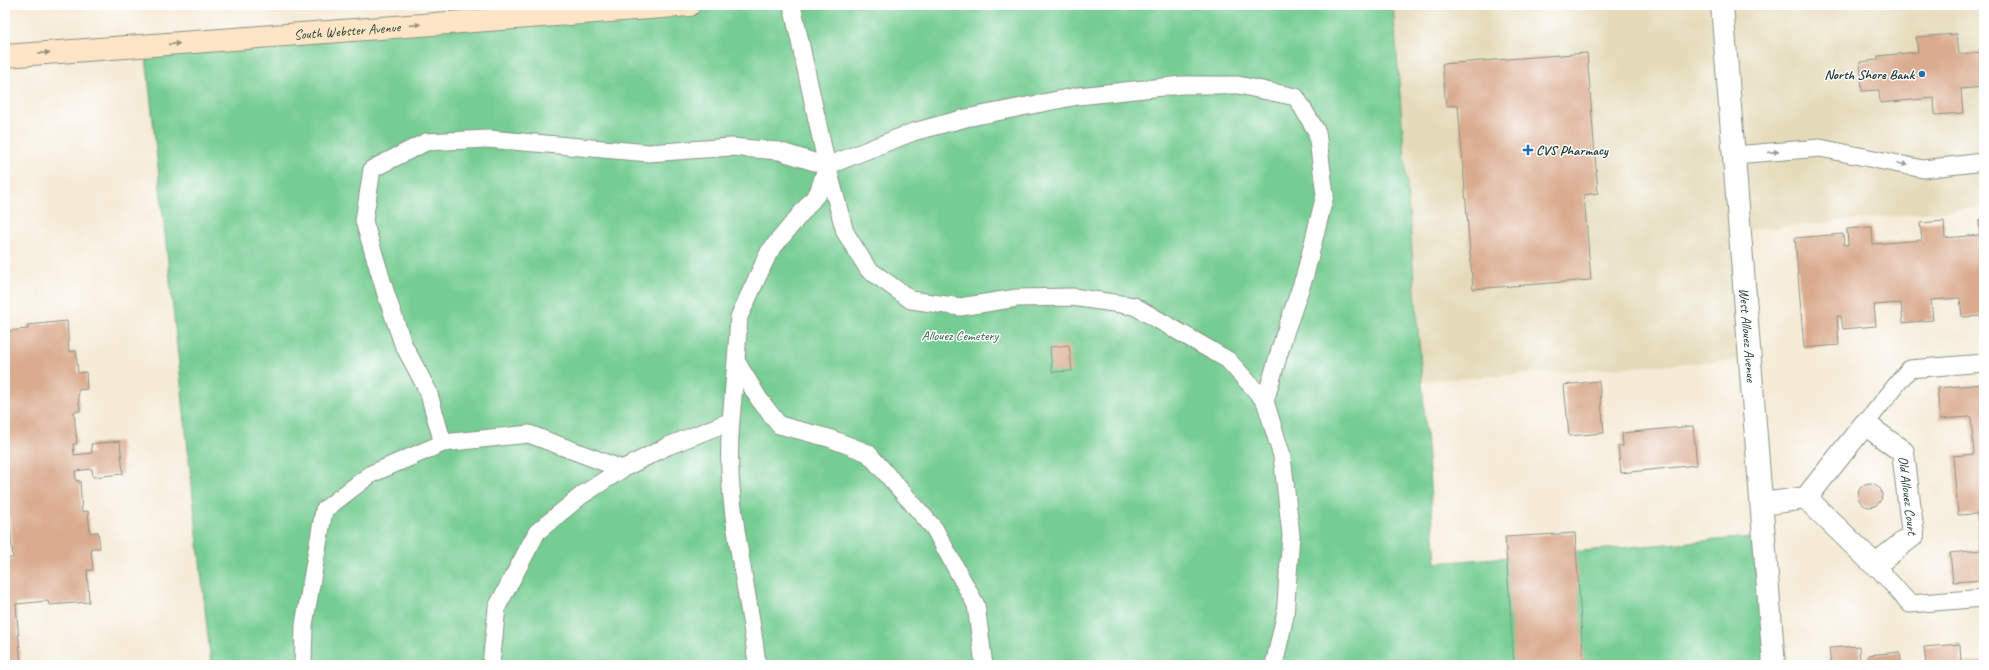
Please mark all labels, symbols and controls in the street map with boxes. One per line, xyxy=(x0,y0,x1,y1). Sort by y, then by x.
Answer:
street label: South Webster Avenue xyxy=(293,18,402,43)
one-way arrow xyxy=(409,22,421,29)
one-way arrow xyxy=(168,40,180,47)
one-way arrow xyxy=(38,50,50,57)
place label: North Shore Bank xyxy=(1824,66,1916,83)
marker: North Shore Bank xyxy=(1917,69,1927,79)
place label: CVS Pharmacy xyxy=(1536,142,1609,159)
marker: CVS Pharmacy xyxy=(1523,145,1533,155)
one-way arrow xyxy=(1767,148,1779,155)
one-way arrow xyxy=(1895,162,1908,168)
street label: West Allouez Avenue xyxy=(1735,287,1760,384)
park label: Allouez Cemetery xyxy=(922,327,1000,344)
street label: Old Allouez Court xyxy=(1895,455,1921,537)

